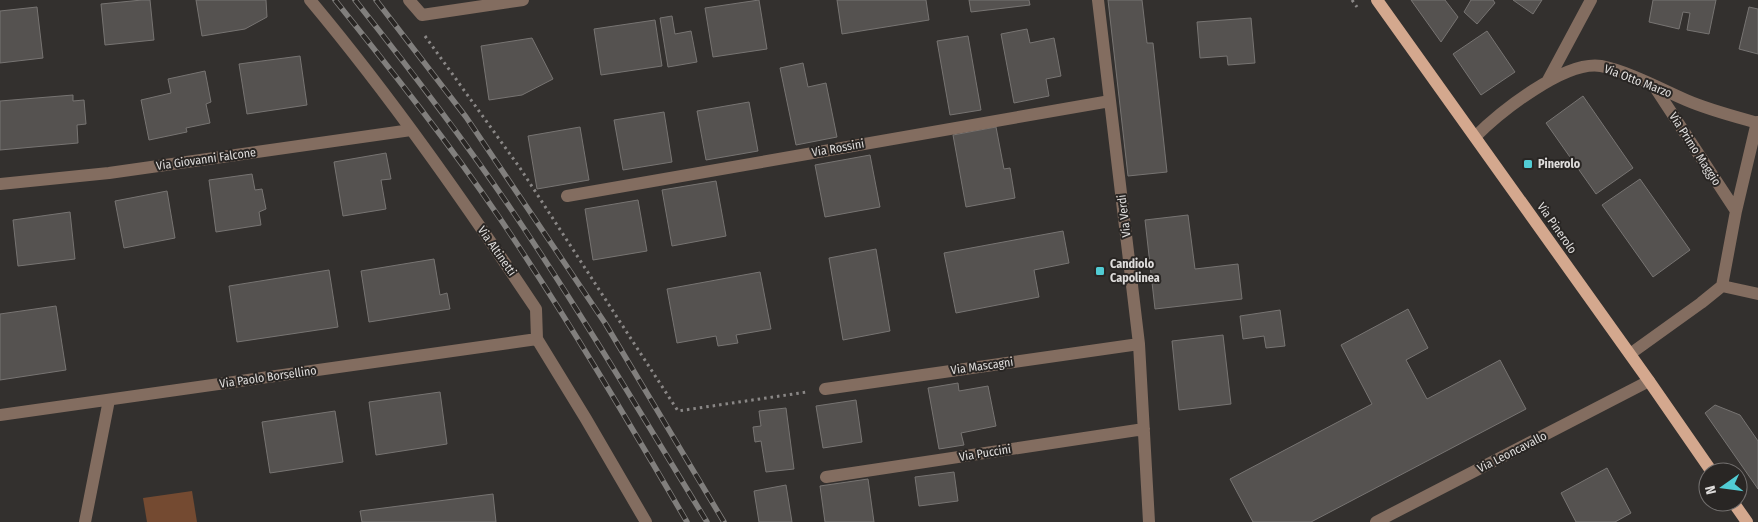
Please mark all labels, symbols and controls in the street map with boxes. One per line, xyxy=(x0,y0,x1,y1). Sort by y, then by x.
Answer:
street label: Via Otto Marzo xyxy=(1602,62,1674,100)
street label: Via Primo Maggio xyxy=(1666,110,1724,188)
street label: Via Rossini xyxy=(811,137,865,159)
street label: Via Giovanni Falcone xyxy=(155,145,257,173)
place label: Pinerolo xyxy=(1538,157,1581,171)
marker: Pinerolo xyxy=(1522,158,1534,170)
street label: Via Verdi xyxy=(1114,194,1134,238)
street label: Via Pinerolo xyxy=(1534,200,1580,256)
street label: Via Altinetti xyxy=(475,223,519,279)
place label: Candiolo Capolinea xyxy=(1110,257,1160,285)
marker: Candiolo Capolinea xyxy=(1094,265,1106,277)
street label: Via Mascagni xyxy=(950,355,1014,377)
street label: Via Paolo Borsellino xyxy=(219,363,317,391)
street label: Via Leoncavallo xyxy=(1475,429,1549,475)
street label: Via Puccini xyxy=(958,442,1012,464)
north arrow xyxy=(1698,462,1748,512)
text: N xyxy=(1702,484,1720,496)

